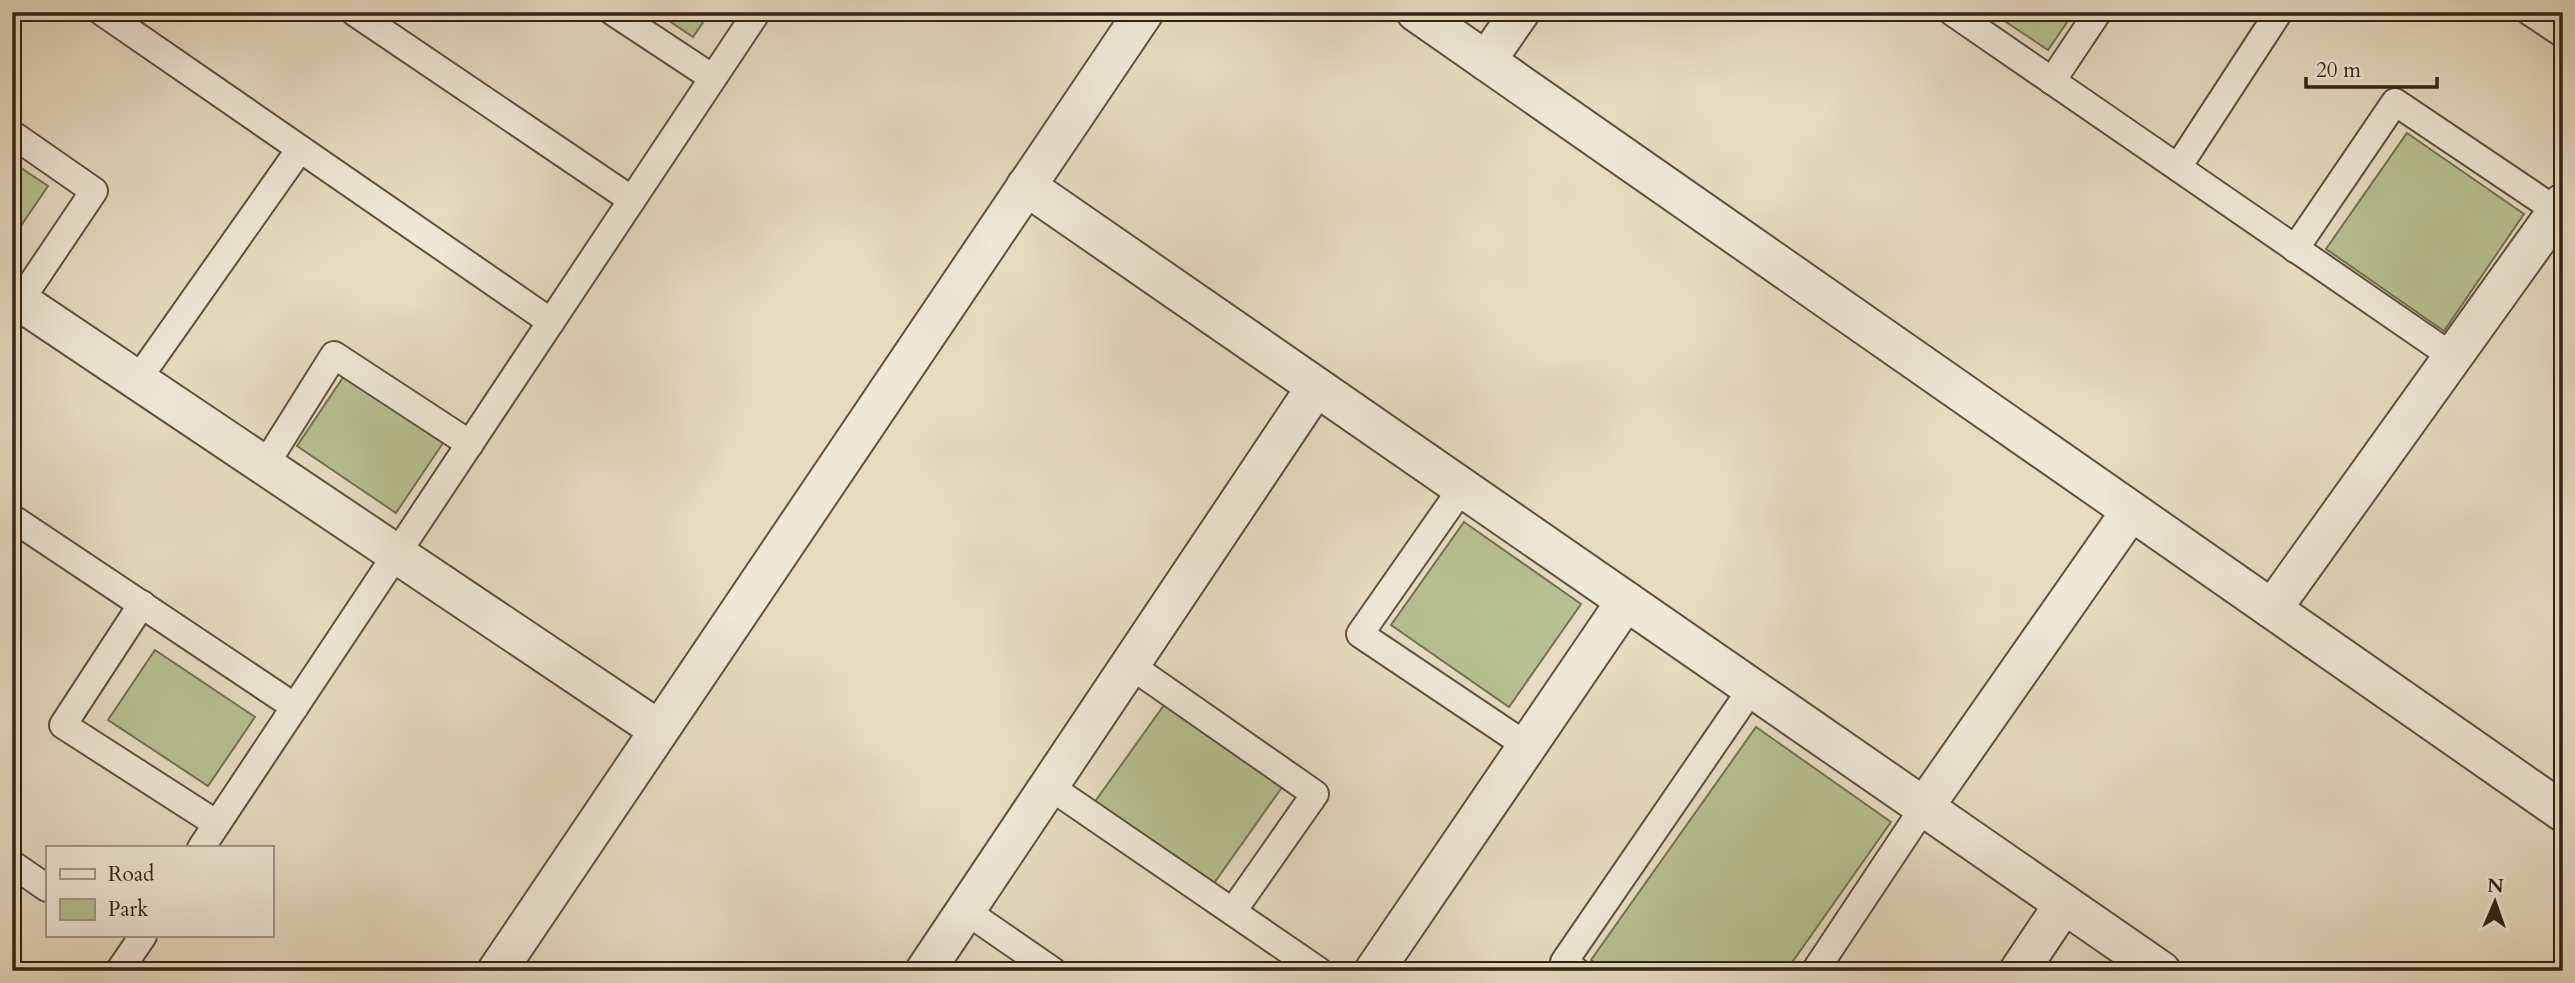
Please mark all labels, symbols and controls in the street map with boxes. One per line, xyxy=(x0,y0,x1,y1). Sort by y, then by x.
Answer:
scale bar xyxy=(2306,46,2437,90)
text: 20 m xyxy=(2316,56,2361,85)
legend xyxy=(46,846,273,937)
text: Road xyxy=(108,860,154,889)
north arrow xyxy=(2460,867,2530,937)
text: N xyxy=(2487,873,2505,899)
text: Park xyxy=(108,895,149,924)

